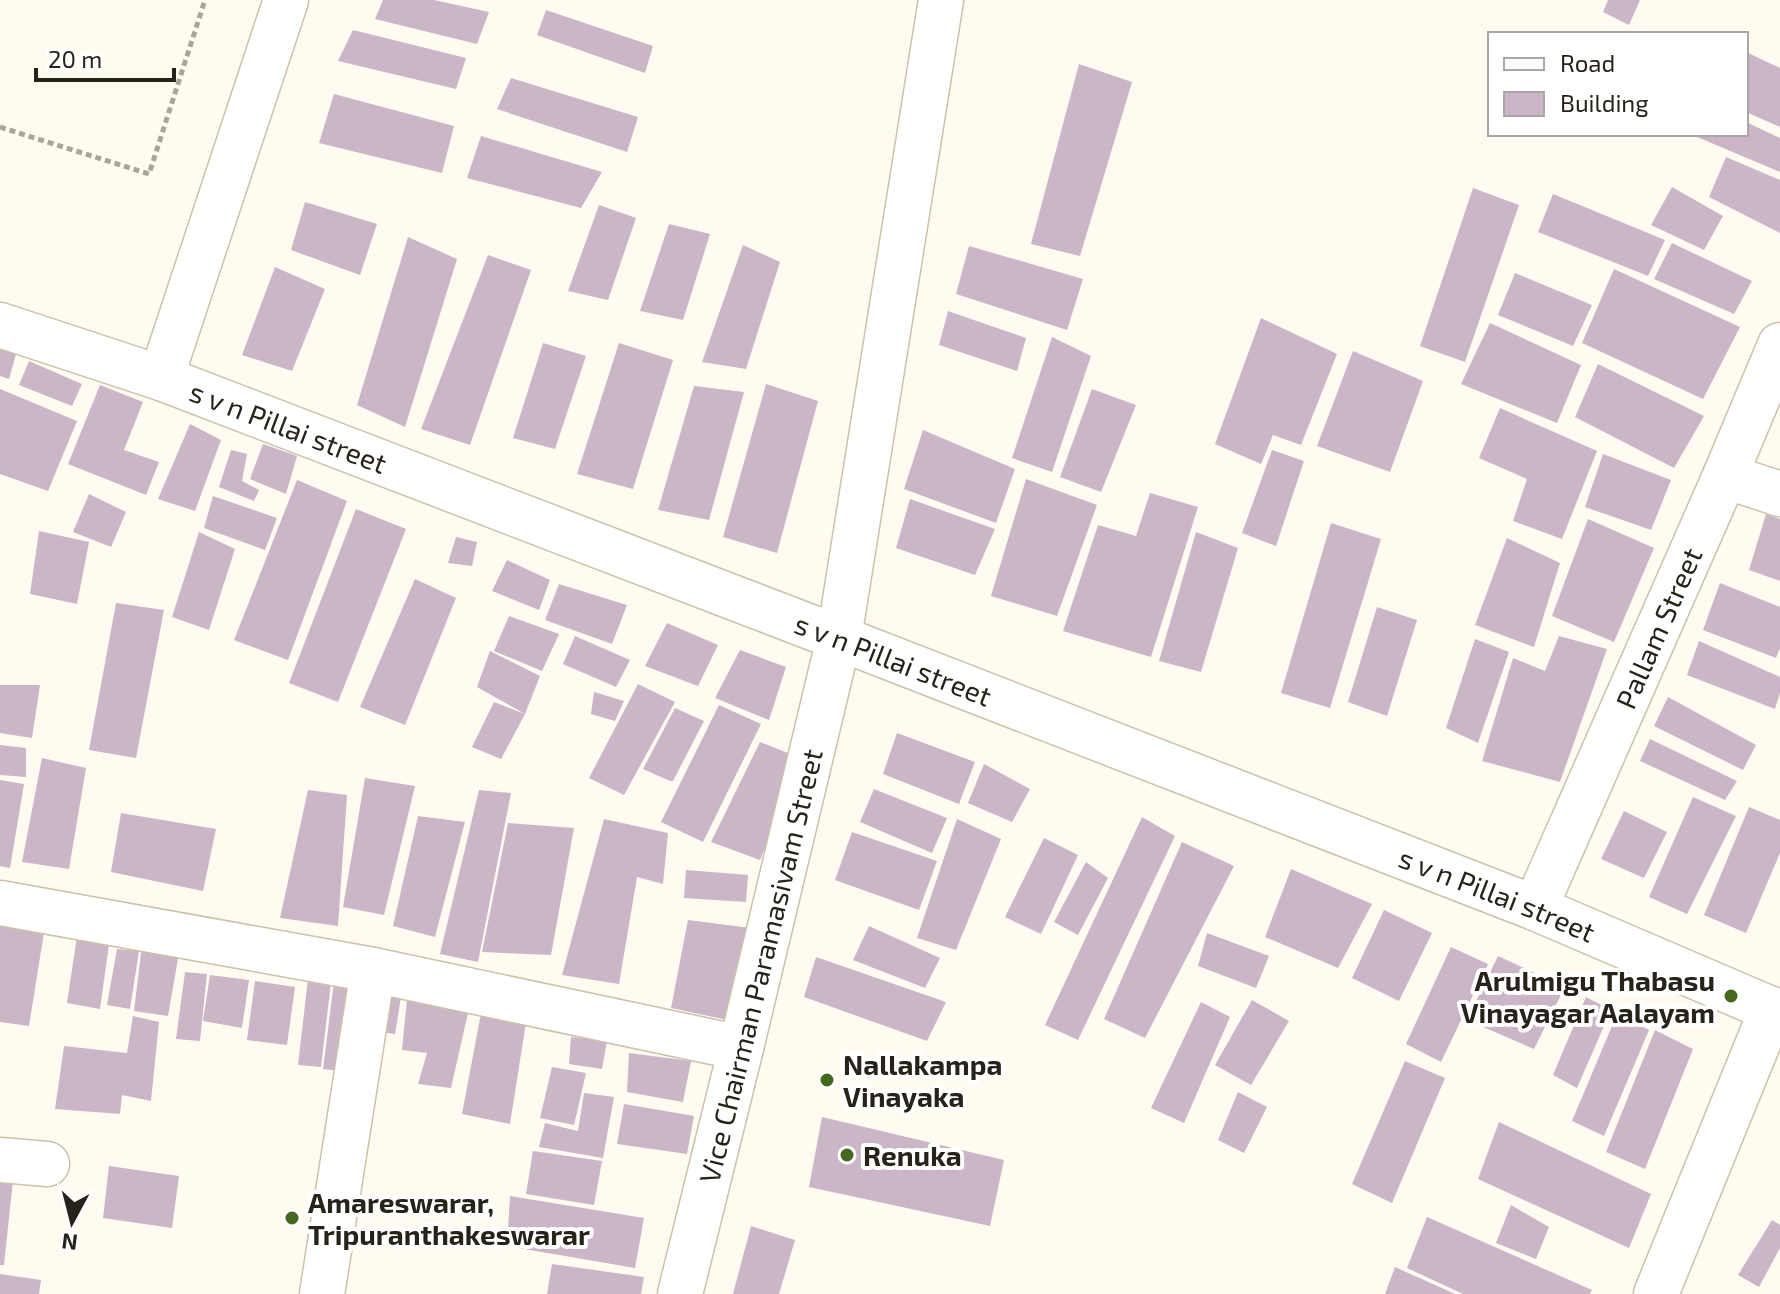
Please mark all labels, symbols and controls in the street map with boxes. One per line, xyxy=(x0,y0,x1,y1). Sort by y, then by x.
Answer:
scale bar xyxy=(36,32,174,82)
legend xyxy=(1488,32,1748,136)
text: 20 m xyxy=(48,44,102,73)
text: Road xyxy=(1560,48,1615,77)
text: Building xyxy=(1560,88,1649,117)
street label: s v n Pillai street xyxy=(185,374,392,480)
street label: Pallam Street xyxy=(1608,542,1708,714)
street label: s v n Pillai street xyxy=(790,606,997,713)
street label: Vice Chairman Paramasivam Street xyxy=(691,745,829,1186)
street label: s v n Pillai street xyxy=(1394,840,1600,949)
place label: Arulmigu Thabasu Vinayagar Aalayam xyxy=(1461,963,1715,1029)
marker: Arulmigu Thabasu Vinayagar Aalayam xyxy=(1722,987,1740,1005)
place label: Nallakampa Vinayaka xyxy=(843,1047,1003,1113)
marker: Nallakampa Vinayaka xyxy=(818,1071,836,1089)
place label: Renuka xyxy=(863,1138,962,1172)
marker: Renuka xyxy=(838,1146,856,1164)
north arrow xyxy=(32,1182,112,1262)
place label: Amareswarar, Tripuranthakeswarar xyxy=(308,1185,590,1251)
marker: Amareswarar, Tripuranthakeswarar xyxy=(283,1209,301,1227)
text: N xyxy=(60,1229,79,1257)

